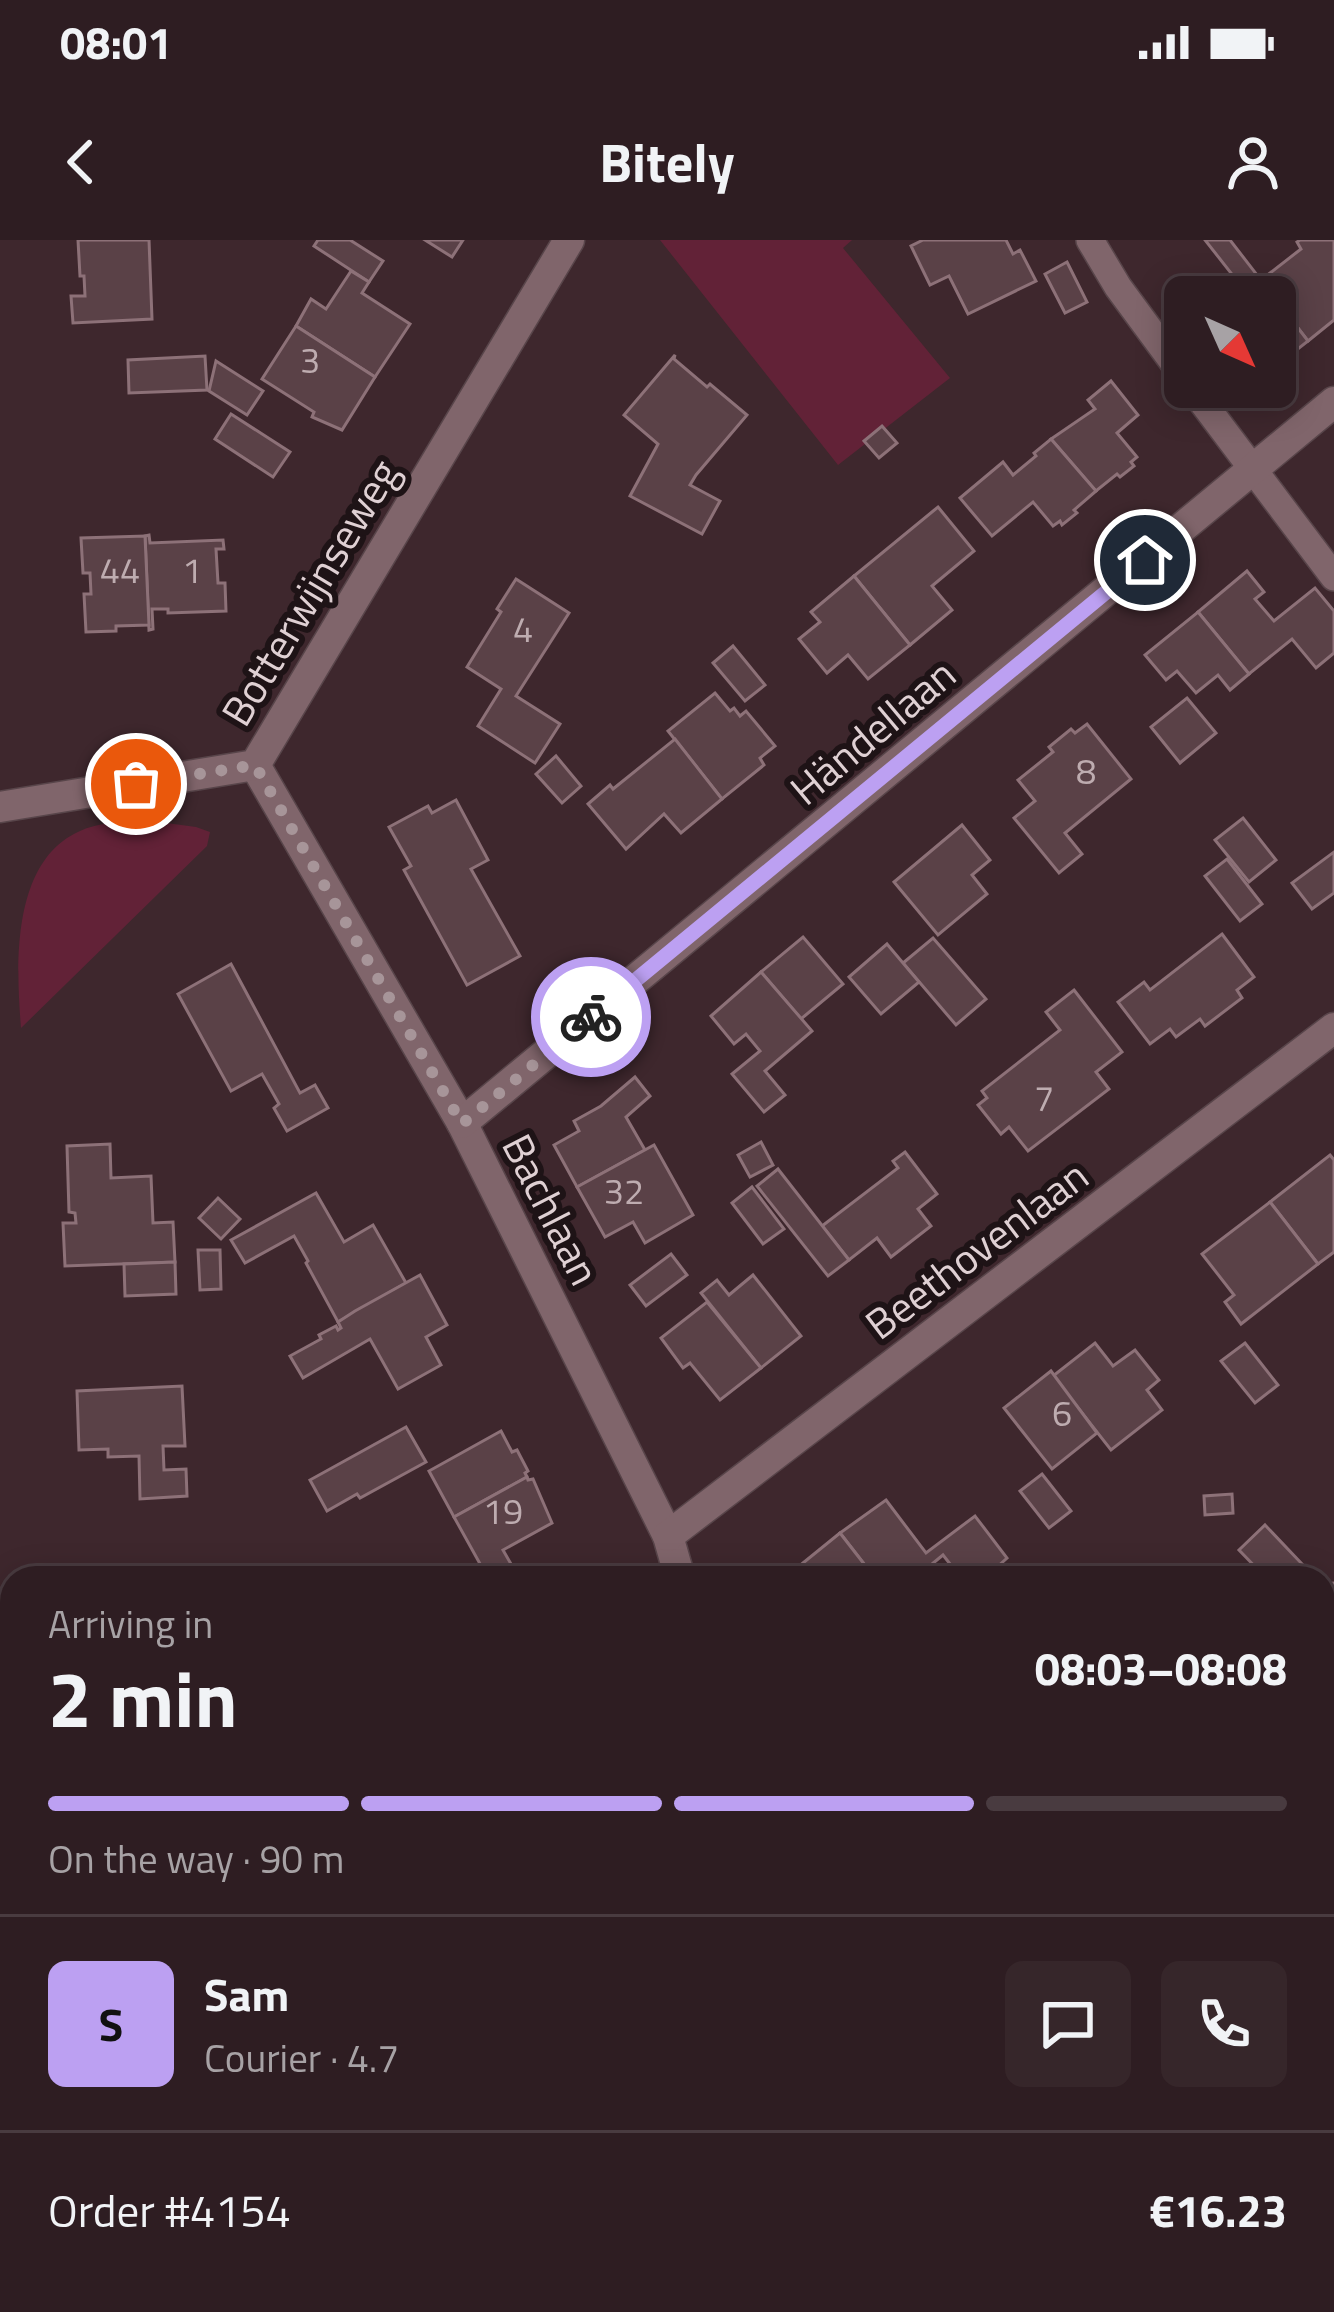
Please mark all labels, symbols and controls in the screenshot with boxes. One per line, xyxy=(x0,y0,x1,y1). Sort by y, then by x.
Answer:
text: 08:01 xyxy=(60,8,172,76)
text: Bitely xyxy=(599,121,735,203)
icon: back xyxy=(48,129,114,195)
icon: person xyxy=(1220,129,1286,195)
north arrow xyxy=(1164,276,1296,408)
map controls xyxy=(1164,276,1296,408)
house number: 3 xyxy=(300,332,320,387)
street label: Botterwijnseweg xyxy=(204,446,414,738)
pin xyxy=(1094,509,1196,611)
icon: home xyxy=(1112,527,1178,593)
house number: 44 xyxy=(100,542,140,597)
house number: 1 xyxy=(182,542,202,597)
house number: 4 xyxy=(513,601,533,656)
street label: Händellaan xyxy=(775,642,969,820)
pin xyxy=(85,733,187,835)
house number: 8 xyxy=(1076,743,1096,798)
icon: bag xyxy=(103,751,169,817)
courier xyxy=(531,957,651,1077)
icon: bike xyxy=(558,984,624,1050)
house number: 7 xyxy=(1034,1070,1054,1125)
street label: Bachlaan xyxy=(487,1122,617,1296)
street label: Beethovenlaan xyxy=(851,1144,1101,1354)
house number: 32 xyxy=(604,1163,644,1218)
house number: 6 xyxy=(1052,1385,1072,1440)
house number: 19 xyxy=(483,1483,523,1538)
text: Arriving in xyxy=(48,1594,213,1653)
text: 08:03–08:08 xyxy=(1035,1634,1287,1702)
text: 2 min xyxy=(48,1639,238,1757)
text: On the way · 90 m xyxy=(48,1829,344,1888)
text: Sam xyxy=(204,1960,289,2028)
button: chat xyxy=(1005,1961,1131,2087)
button: phone xyxy=(1161,1961,1287,2087)
text: S xyxy=(99,1990,123,2058)
text: Courier · 4.7 xyxy=(204,2028,399,2087)
text: Order #4154 xyxy=(48,2176,291,2244)
text: €16.23 xyxy=(1149,2176,1287,2244)

